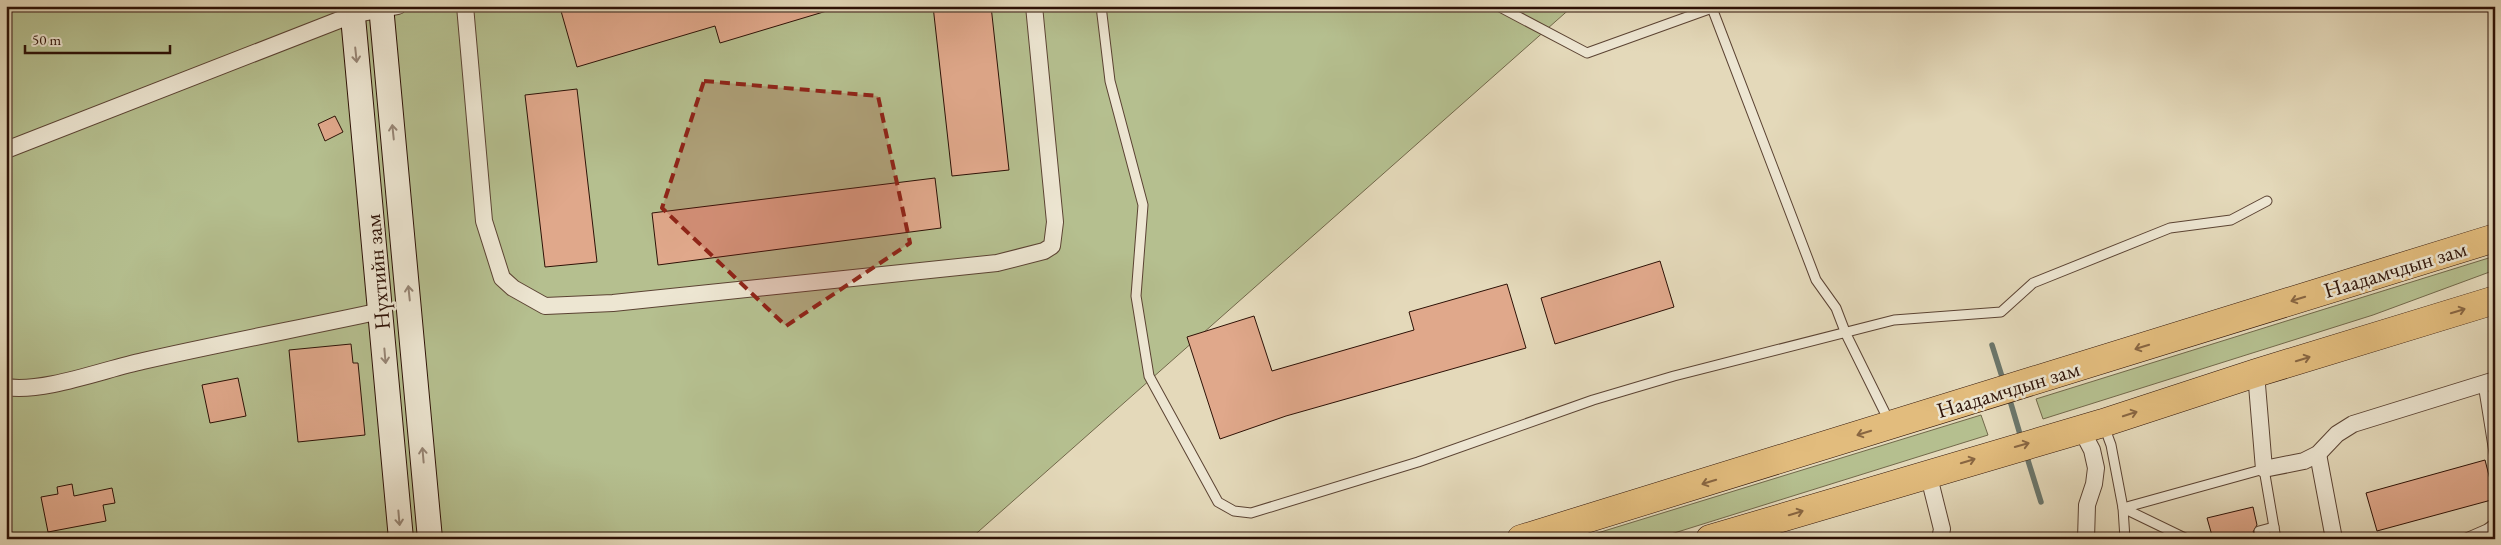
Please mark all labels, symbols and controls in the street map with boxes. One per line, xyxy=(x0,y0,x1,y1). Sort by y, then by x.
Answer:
scale bar xyxy=(25,22,170,54)
text: 50 m xyxy=(32,30,61,49)
one-way arrow xyxy=(351,46,361,62)
one-way arrow xyxy=(388,124,398,140)
street label: Нүхтийн зам xyxy=(358,213,397,331)
street label: Наадамчдын зам xyxy=(2320,234,2470,305)
one-way arrow xyxy=(404,286,414,302)
one-way arrow xyxy=(2290,294,2306,304)
one-way arrow xyxy=(2450,306,2465,315)
one-way arrow xyxy=(2135,342,2151,352)
one-way arrow xyxy=(380,348,390,364)
one-way arrow xyxy=(2294,353,2310,363)
street label: Наадамчдын зам xyxy=(1933,354,2083,425)
one-way arrow xyxy=(2122,409,2137,418)
one-way arrow xyxy=(1856,429,1872,439)
one-way arrow xyxy=(2014,440,2030,450)
one-way arrow xyxy=(418,448,428,464)
one-way arrow xyxy=(1960,456,1976,466)
one-way arrow xyxy=(1701,477,1717,487)
one-way arrow xyxy=(1788,507,1804,517)
one-way arrow xyxy=(394,510,404,526)

